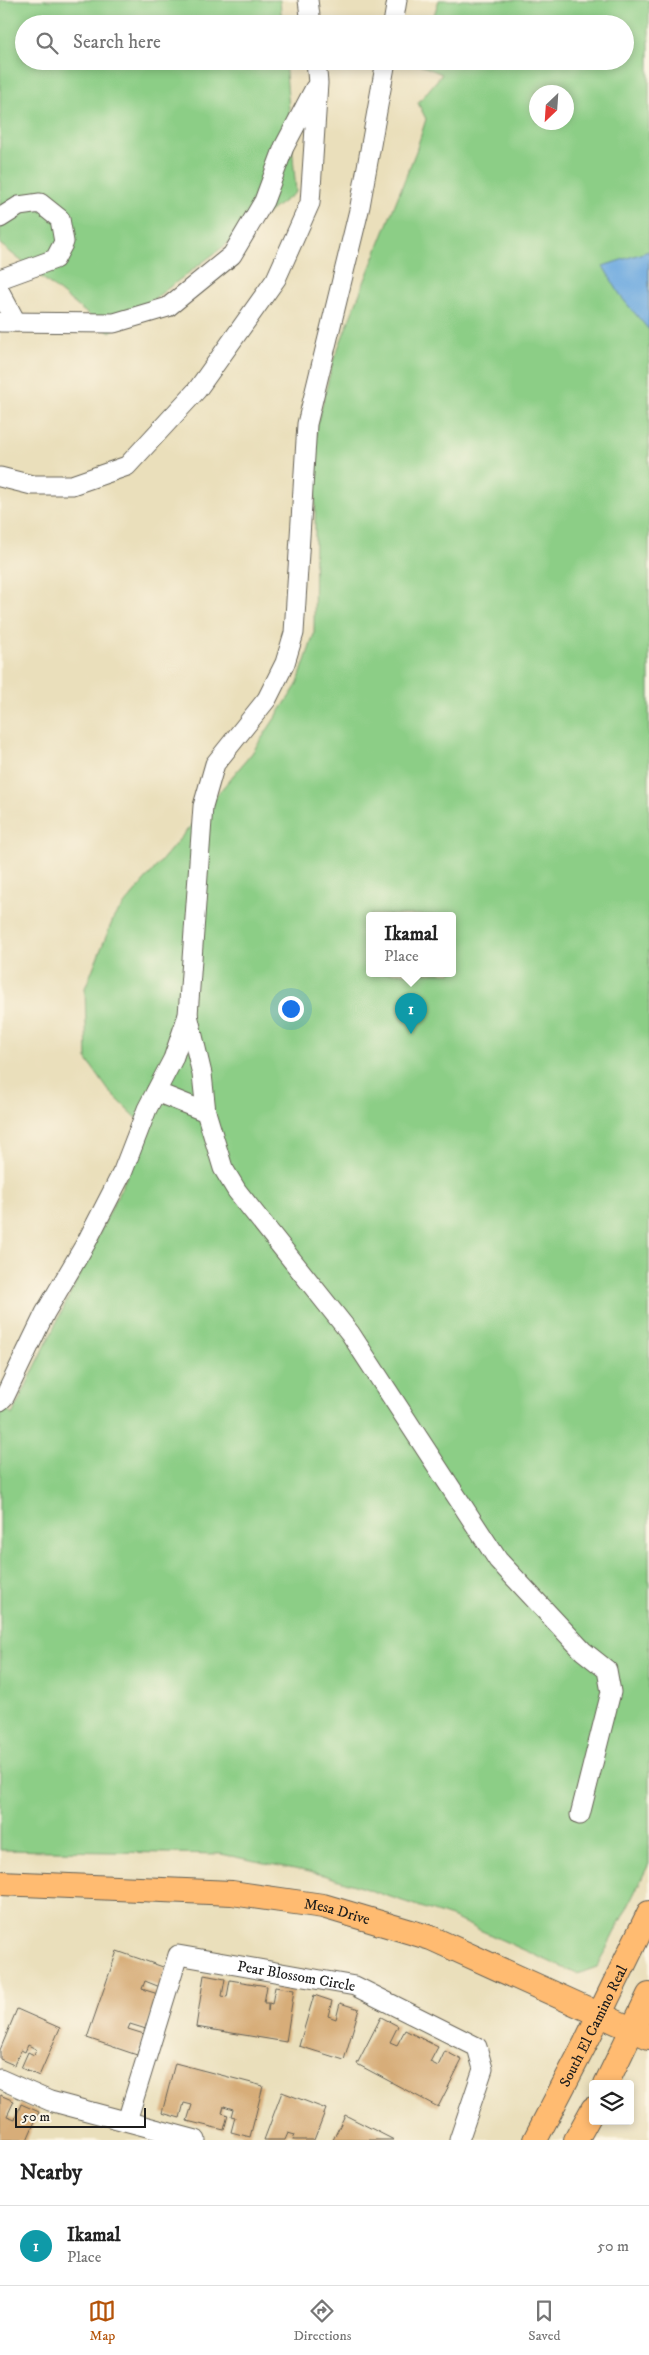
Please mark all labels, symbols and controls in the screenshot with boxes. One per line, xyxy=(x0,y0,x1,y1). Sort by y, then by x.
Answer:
search box xyxy=(15,15,634,70)
icon: search xyxy=(33,29,61,57)
text: Search here xyxy=(73,31,161,54)
north arrow xyxy=(529,85,574,130)
popup xyxy=(366,912,456,977)
text: Ikamal xyxy=(384,923,438,946)
text: Place xyxy=(384,946,419,966)
pin: 1 xyxy=(395,993,427,1034)
your location xyxy=(278,996,304,1022)
street label: Mesa Drive xyxy=(303,1894,372,1929)
street label: Pear Blossom Circle xyxy=(236,1956,357,1995)
street label: South El Camino Real xyxy=(555,1962,632,2090)
map controls xyxy=(589,2080,634,2125)
button: layers xyxy=(589,2080,634,2125)
scale bar xyxy=(15,2105,146,2128)
text: 50 m xyxy=(22,2108,50,2126)
text: Nearby xyxy=(20,2160,82,2186)
text: Ikamal xyxy=(67,2224,120,2247)
text: 1 xyxy=(33,2236,39,2256)
text: 50 m xyxy=(597,2236,629,2256)
text: Place xyxy=(67,2247,101,2267)
tab: Map xyxy=(88,2297,116,2345)
tab: Directions xyxy=(293,2297,351,2345)
tab: Saved xyxy=(528,2297,561,2345)

